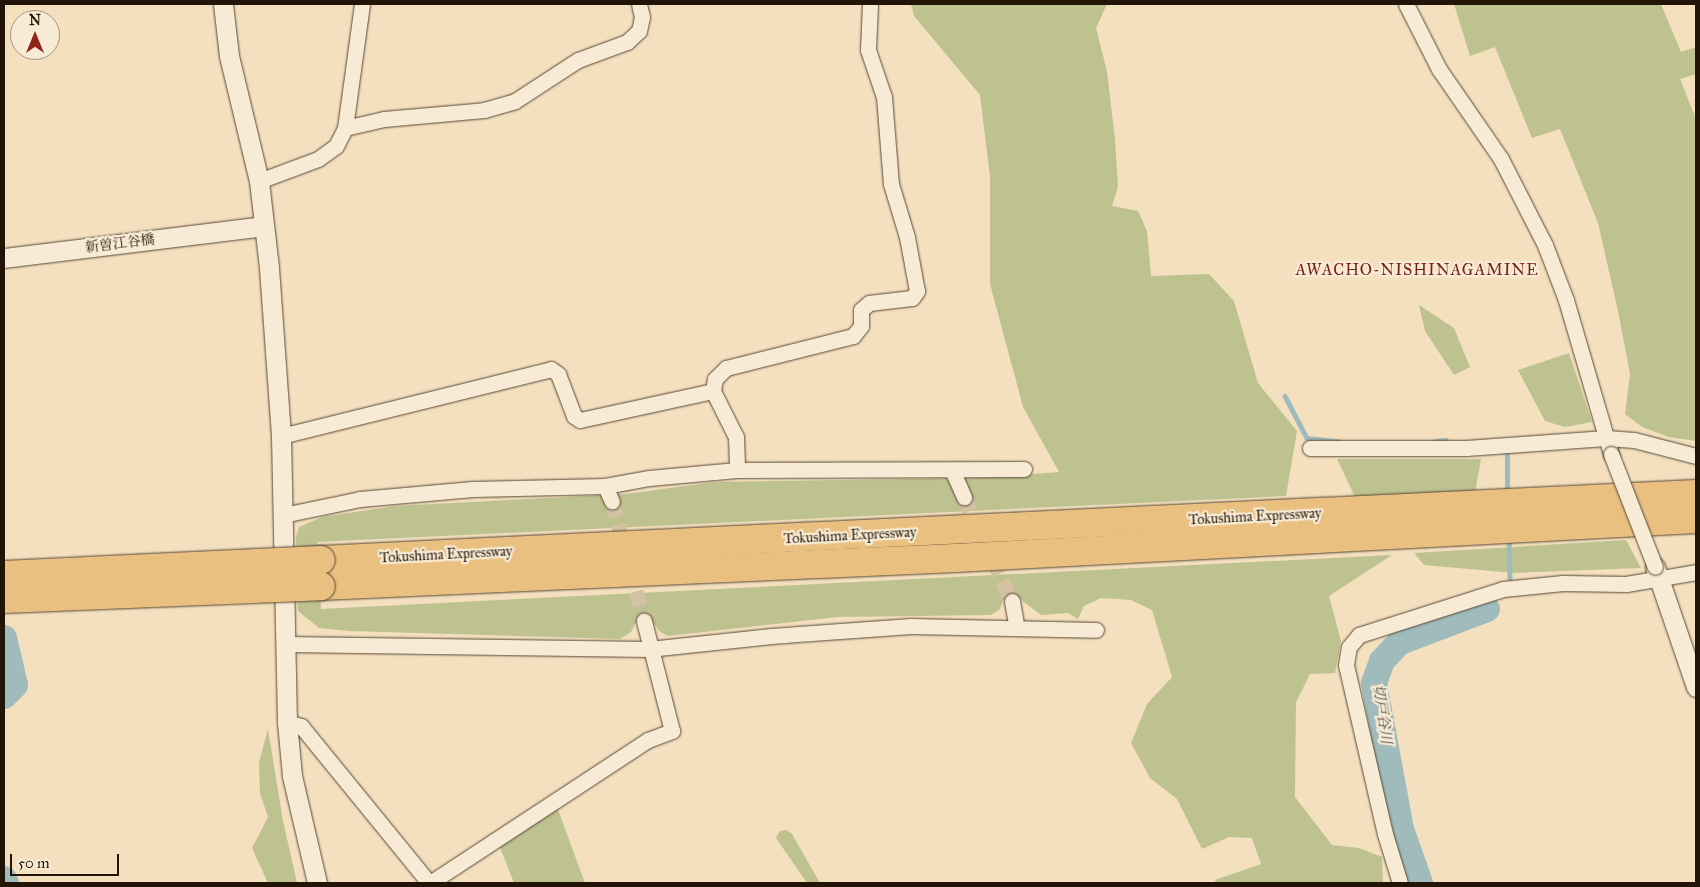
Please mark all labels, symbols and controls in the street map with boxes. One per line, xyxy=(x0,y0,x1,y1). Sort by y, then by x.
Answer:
north arrow xyxy=(10,10,60,60)
text: N xyxy=(29,12,41,29)
street label: 新曽江谷橋 xyxy=(84,231,156,257)
district label: AWACHO-NISHINAGAMINE xyxy=(1293,260,1541,280)
street label: Tokushima Expressway xyxy=(1188,505,1322,529)
street label: Tokushima Expressway xyxy=(783,524,917,548)
street label: Tokushima Expressway xyxy=(379,543,513,567)
water label: 切戸谷川 xyxy=(1369,683,1395,745)
scale bar xyxy=(12,844,121,876)
text: 50 m xyxy=(18,854,50,872)

